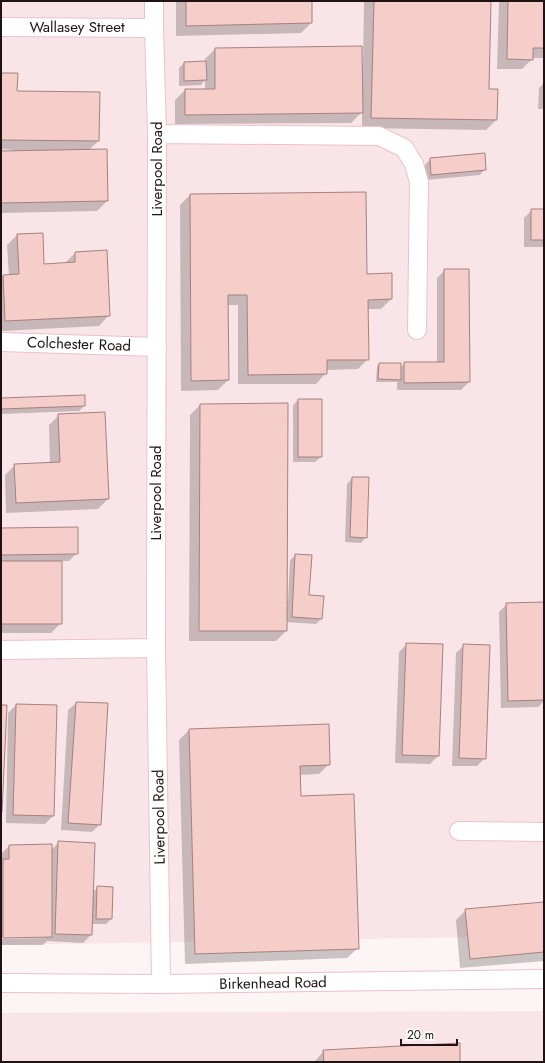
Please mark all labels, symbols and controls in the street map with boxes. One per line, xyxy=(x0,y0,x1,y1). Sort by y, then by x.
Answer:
street label: Wallasey Street xyxy=(29,16,125,38)
street label: Liverpool Road xyxy=(146,121,168,217)
street label: Colchester Road xyxy=(27,331,131,357)
street label: Liverpool Road xyxy=(145,445,167,541)
street label: Liverpool Road xyxy=(147,769,171,865)
street label: Birkenhead Road xyxy=(219,971,327,995)
scale bar xyxy=(401,1021,457,1047)
text: 20 m xyxy=(407,1026,434,1044)

